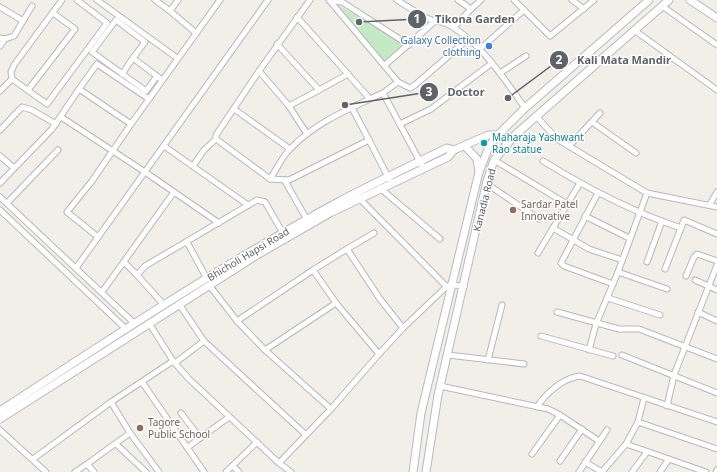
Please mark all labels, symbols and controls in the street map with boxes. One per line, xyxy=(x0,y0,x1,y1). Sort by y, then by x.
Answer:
callout: Tikona Garden xyxy=(407,7,523,30)
text: 1 xyxy=(414,10,420,27)
text: Tikona Garden xyxy=(435,11,515,26)
place label: Galaxy Collection clothing xyxy=(401,33,481,59)
marker: Galaxy Collection clothing xyxy=(484,41,494,51)
callout: Kali Mata Mandir xyxy=(549,49,679,72)
text: 2 xyxy=(556,51,563,68)
text: Kali Mata Mandir xyxy=(577,52,671,67)
callout: Doctor xyxy=(419,80,492,103)
text: 3 xyxy=(426,83,433,100)
text: Doctor xyxy=(447,84,485,99)
place label: Maharaja Yashwant Rao statue xyxy=(492,130,584,156)
marker: Maharaja Yashwant Rao statue xyxy=(479,138,489,148)
street label: Kanadia Road xyxy=(469,167,499,233)
place label: Sardar Patel Innovative xyxy=(521,197,578,223)
marker: Sardar Patel Innovative xyxy=(508,205,518,215)
street label: Bhicholi Hapsi Road xyxy=(204,224,292,284)
place label: Tagore Public School xyxy=(148,415,210,441)
marker: Tagore Public School xyxy=(135,423,145,433)

